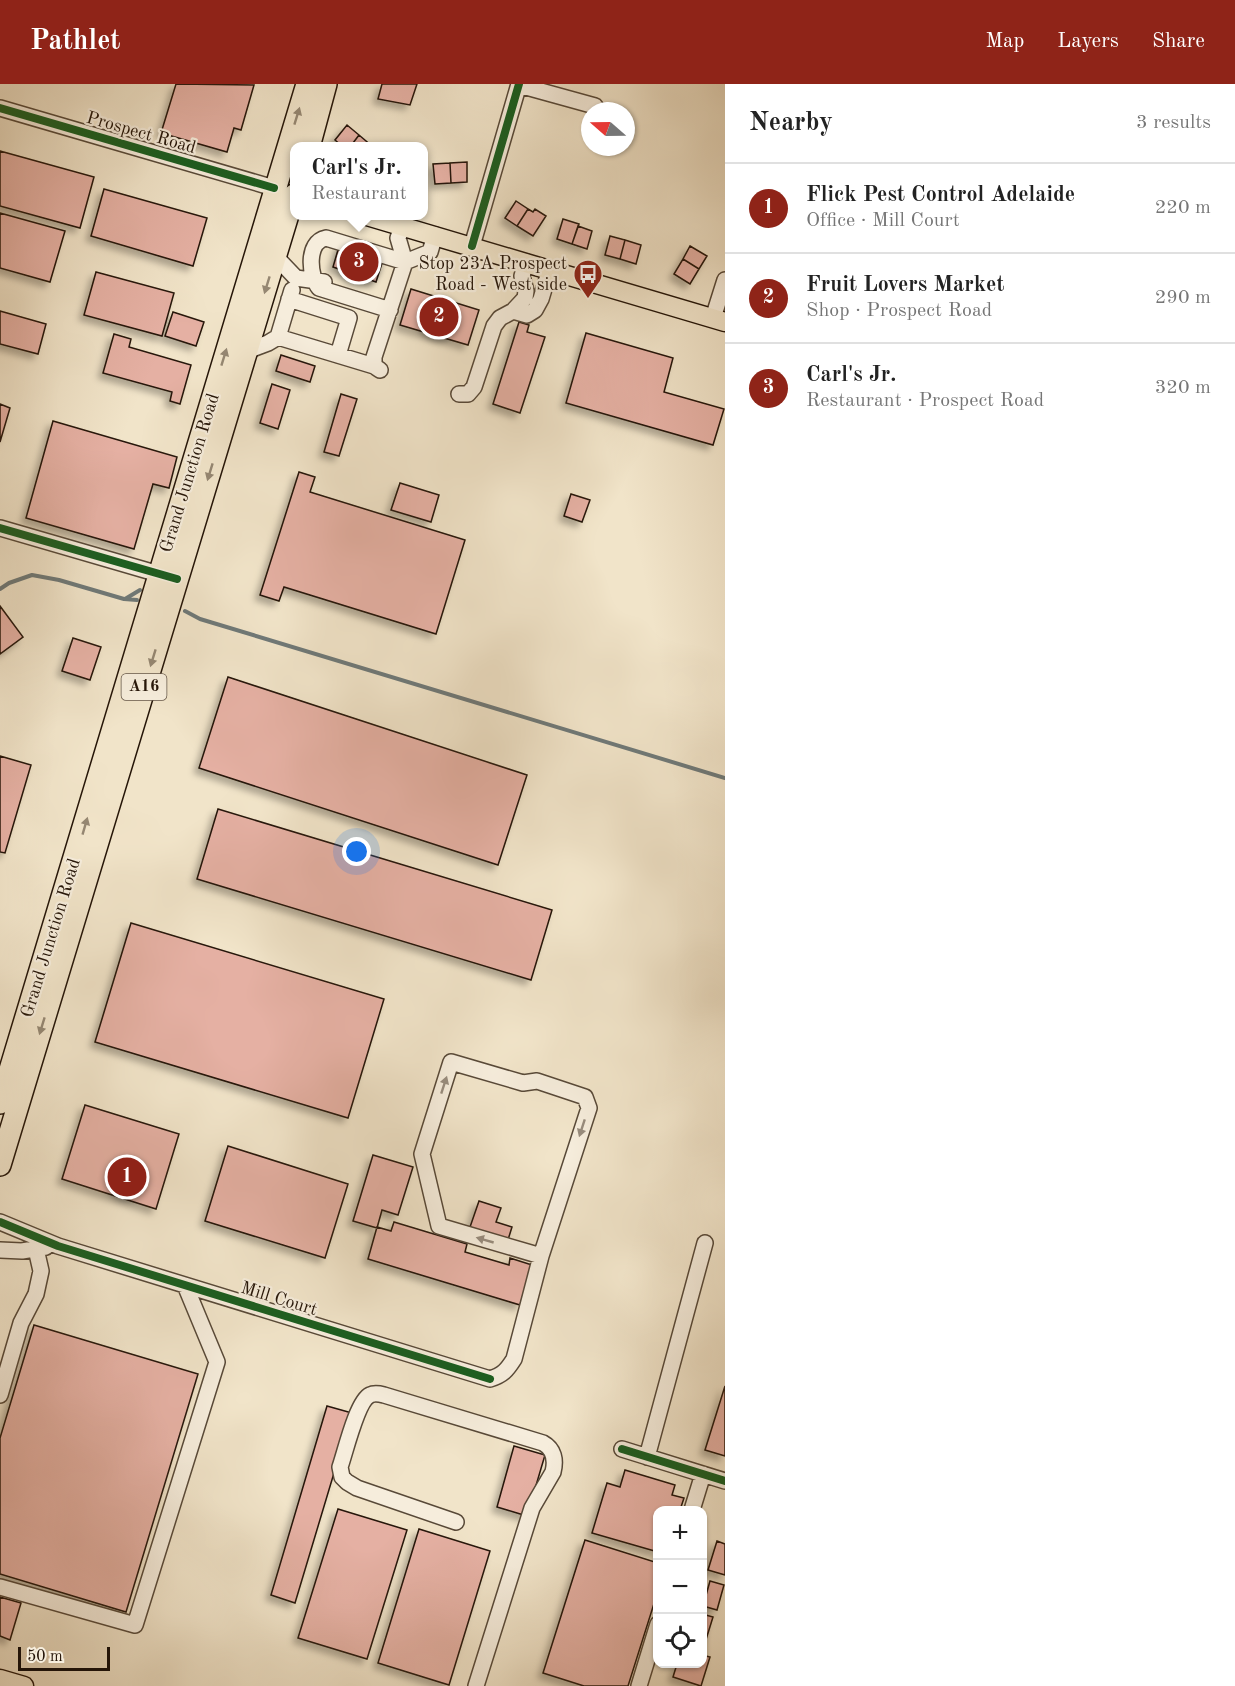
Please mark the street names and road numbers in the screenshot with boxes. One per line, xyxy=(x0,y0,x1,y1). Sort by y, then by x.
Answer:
street label: Prospect Road xyxy=(84,109,198,157)
street label: Grand Junction Road xyxy=(157,391,223,555)
road number: A16 xyxy=(122,674,166,700)
street label: Grand Junction Road xyxy=(18,856,84,1020)
street label: Mill Court xyxy=(239,1279,319,1319)

